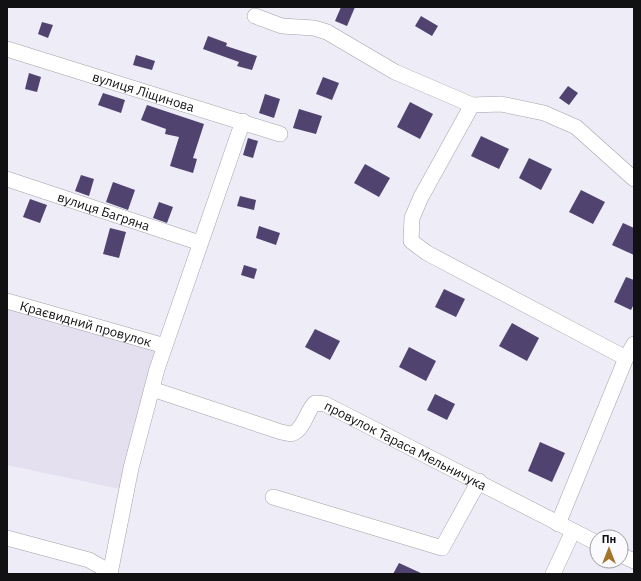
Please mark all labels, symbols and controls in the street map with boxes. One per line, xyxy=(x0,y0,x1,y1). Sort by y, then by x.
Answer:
street label: вулиця Ліщинова xyxy=(90,68,197,116)
street label: вулиця Багряна xyxy=(55,188,152,235)
street label: Краєвидний провулок xyxy=(18,297,153,351)
street label: провулок Тараса Мельничука xyxy=(322,397,489,494)
north arrow xyxy=(589,529,629,569)
text: Пн xyxy=(602,532,616,546)

